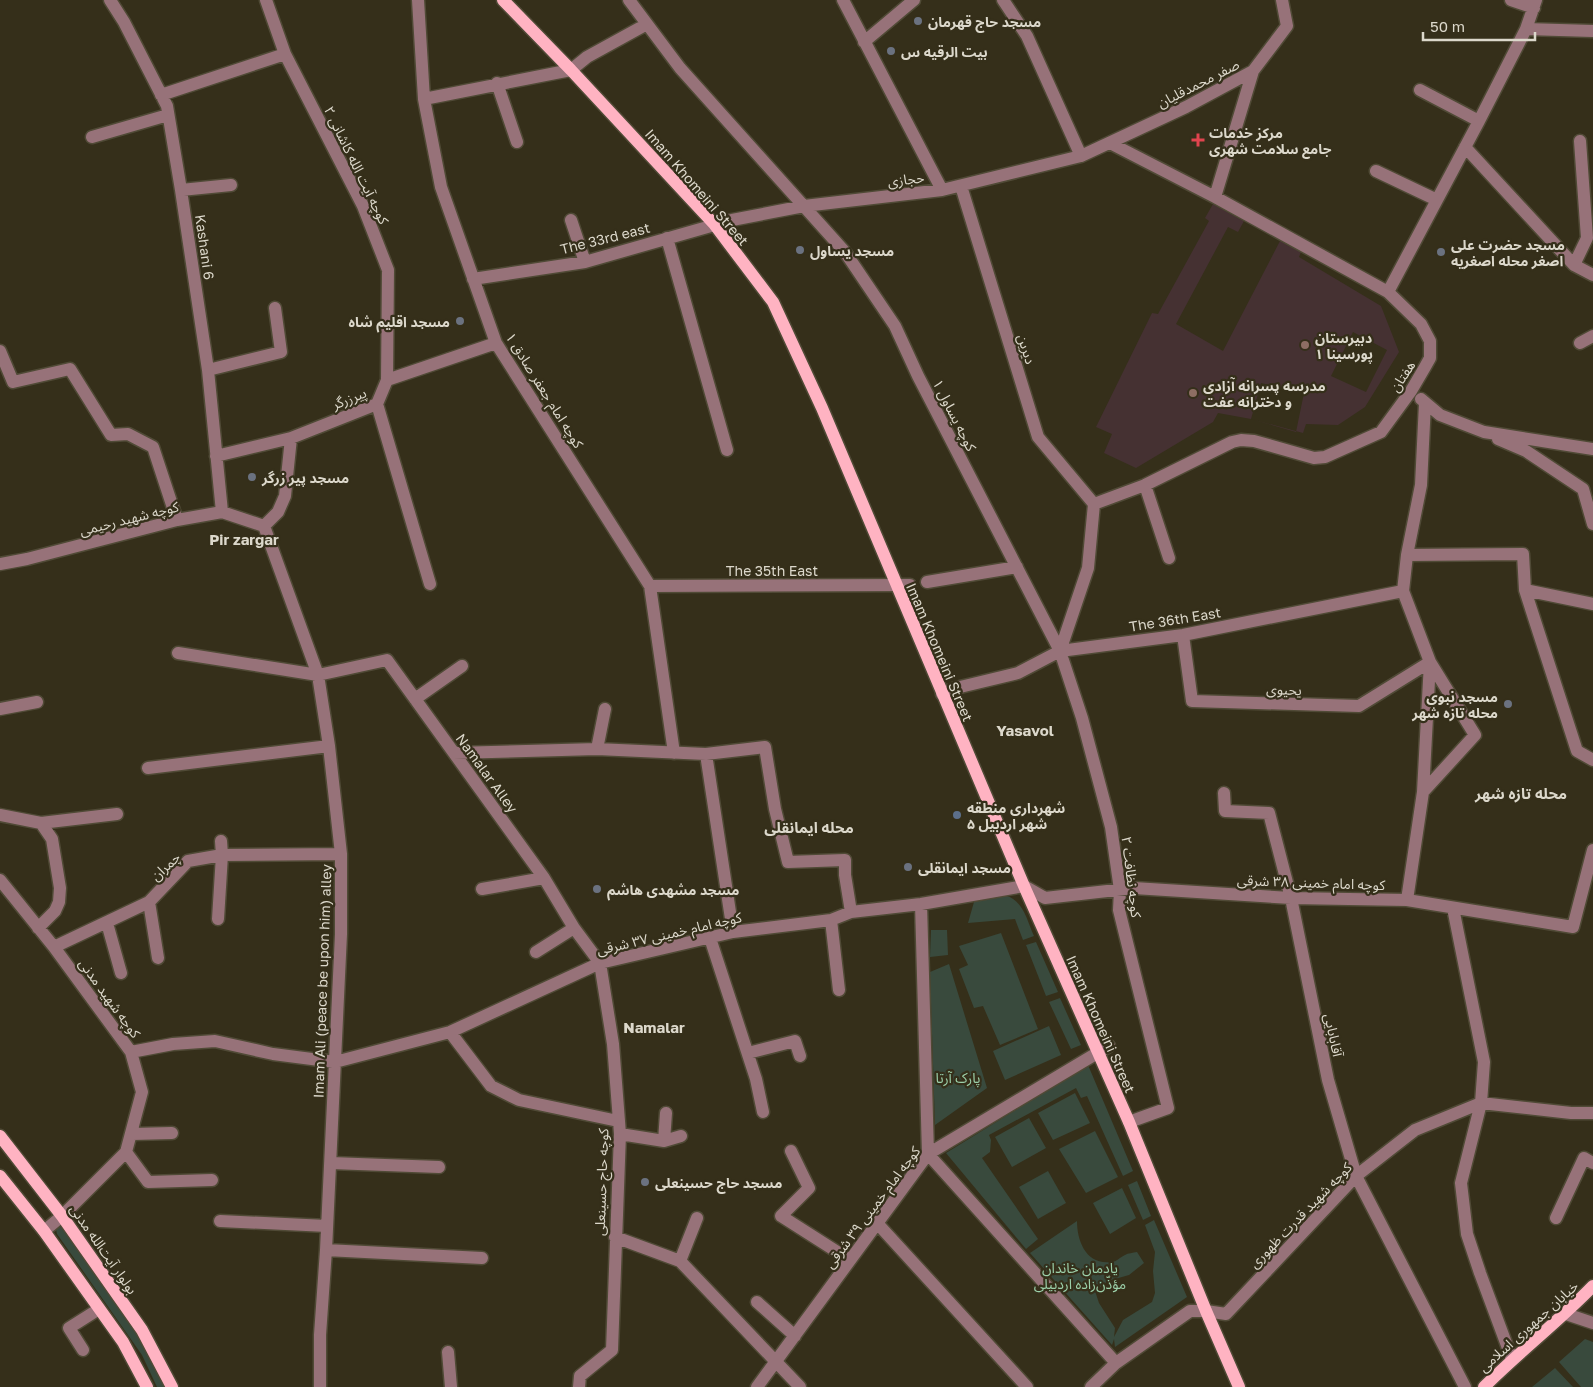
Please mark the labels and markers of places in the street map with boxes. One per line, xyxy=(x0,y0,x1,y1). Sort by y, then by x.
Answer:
place label: مسجد حاج قهرمان xyxy=(928,13,1041,33)
marker: مسجد حاج قهرمان xyxy=(912,15,924,27)
place label: بیت الرقیه س xyxy=(901,43,988,61)
marker: بیت الرقیه س xyxy=(885,45,897,57)
place label: مرکز خدمات جامع سلامت شهری xyxy=(1209,124,1332,159)
marker: مرکز خدمات جامع سلامت شهری xyxy=(1191,133,1205,147)
place label: مسجد حضرت علی اصغر محله اصغریه xyxy=(1451,236,1565,270)
place label: مسجد یساول xyxy=(810,242,894,260)
marker: مسجد یساول xyxy=(794,244,806,256)
marker: مسجد حضرت علی اصغر محله اصغریه xyxy=(1435,246,1447,258)
place label: مسجد اقلیم شاه xyxy=(348,313,450,333)
marker: مسجد اقلیم شاه xyxy=(454,315,466,327)
place label: دبیرستان پورسینا ۱ xyxy=(1315,329,1373,363)
marker: دبیرستان پورسینا ۱ xyxy=(1299,339,1311,351)
place label: مدرسه پسرانه آزادی و دخترانه عفت xyxy=(1203,377,1326,411)
marker: مدرسه پسرانه آزادی و دخترانه عفت xyxy=(1187,387,1199,399)
place label: مسجد پیر زرگر xyxy=(261,469,349,487)
marker: مسجد پیر زرگر xyxy=(246,471,258,483)
place label: مسجد نبوی محله تازه شهر xyxy=(1411,688,1498,722)
marker: مسجد نبوی محله تازه شهر xyxy=(1502,698,1514,710)
place label: شهرداری منطقه ۵ شهر اردبیل xyxy=(967,799,1065,833)
marker: شهرداری منطقه ۵ شهر اردبیل xyxy=(951,809,963,821)
place label: مسجد ایمانقلی xyxy=(918,859,1011,876)
marker: مسجد ایمانقلی xyxy=(902,861,914,873)
place label: مسجد مشهدی هاشم xyxy=(607,881,739,901)
marker: مسجد مشهدی هاشم xyxy=(591,883,603,895)
place label: مسجد حاج حسینعلی xyxy=(655,1174,782,1194)
marker: مسجد حاج حسینعلی xyxy=(639,1176,651,1188)

